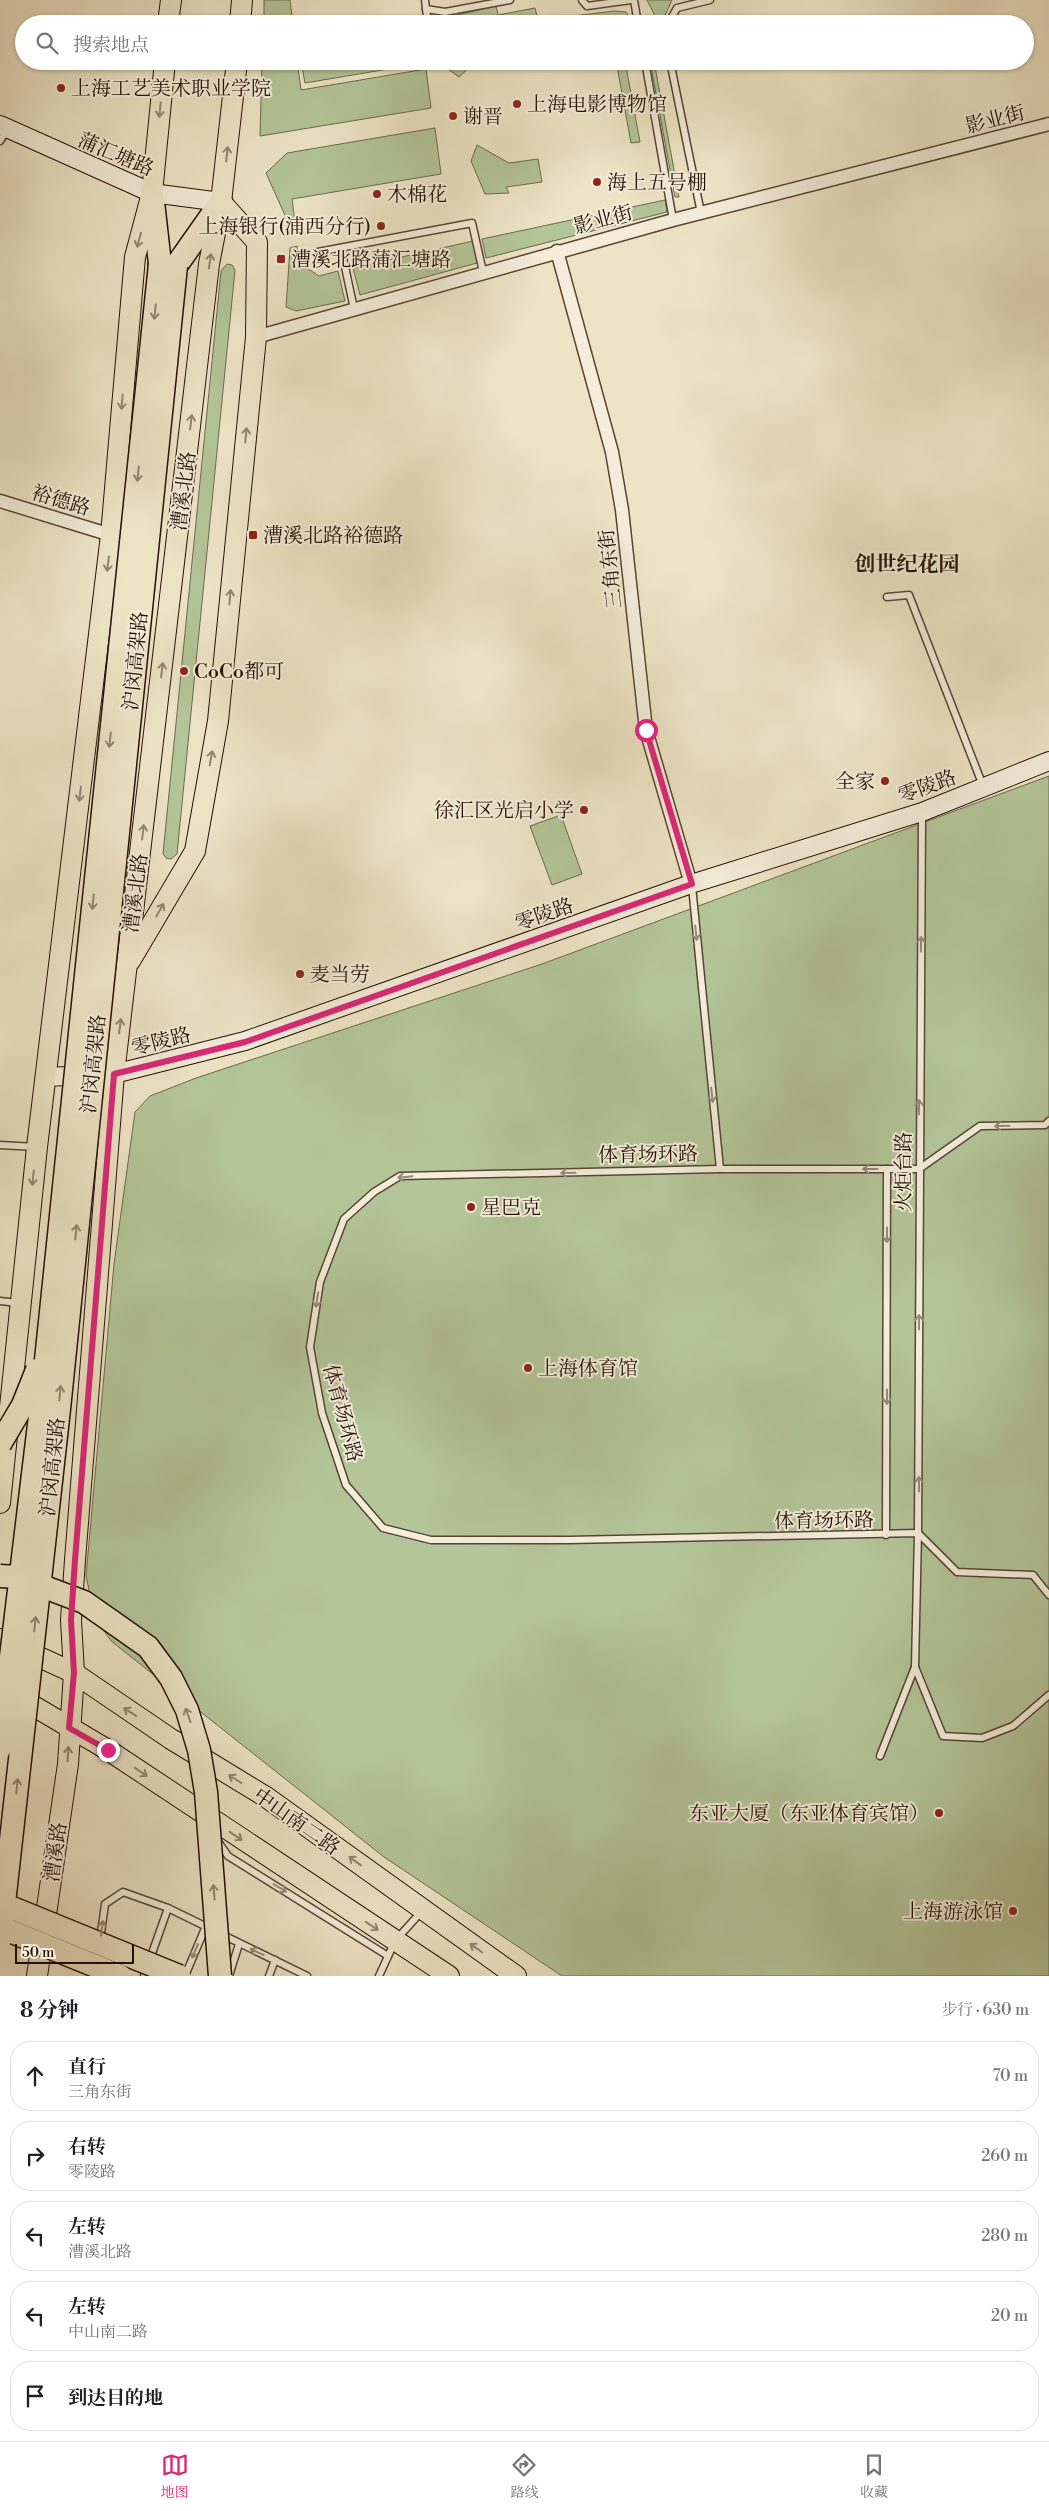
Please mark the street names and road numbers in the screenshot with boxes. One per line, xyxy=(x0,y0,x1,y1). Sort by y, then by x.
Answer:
street label: 影业街 xyxy=(963,101,1027,140)
street label: 蒲汇塘路 xyxy=(74,128,157,183)
street label: 影业街 xyxy=(571,201,636,240)
street label: 漕溪北路 xyxy=(167,450,202,532)
street label: 裕德路 xyxy=(28,481,93,522)
street label: 三角东街 xyxy=(595,528,628,610)
street label: 沪闵高架路 xyxy=(119,610,154,712)
street label: 零陵路 xyxy=(895,765,960,809)
street label: 漕溪北路 xyxy=(119,852,154,934)
street label: 零陵路 xyxy=(512,894,577,937)
street label: 沪闵高架路 xyxy=(77,1013,112,1115)
street label: 零陵路 xyxy=(129,1023,193,1062)
street label: 火炬台路 xyxy=(892,1132,917,1212)
street label: 体育场环路 xyxy=(598,1142,698,1169)
street label: 体育场环路 xyxy=(317,1362,367,1465)
street label: 沪闵高架路 xyxy=(36,1416,71,1518)
street label: 体育场环路 xyxy=(774,1508,874,1535)
street label: 中山南二路 xyxy=(248,1783,344,1861)
street label: 漕溪路 xyxy=(40,1821,73,1884)

